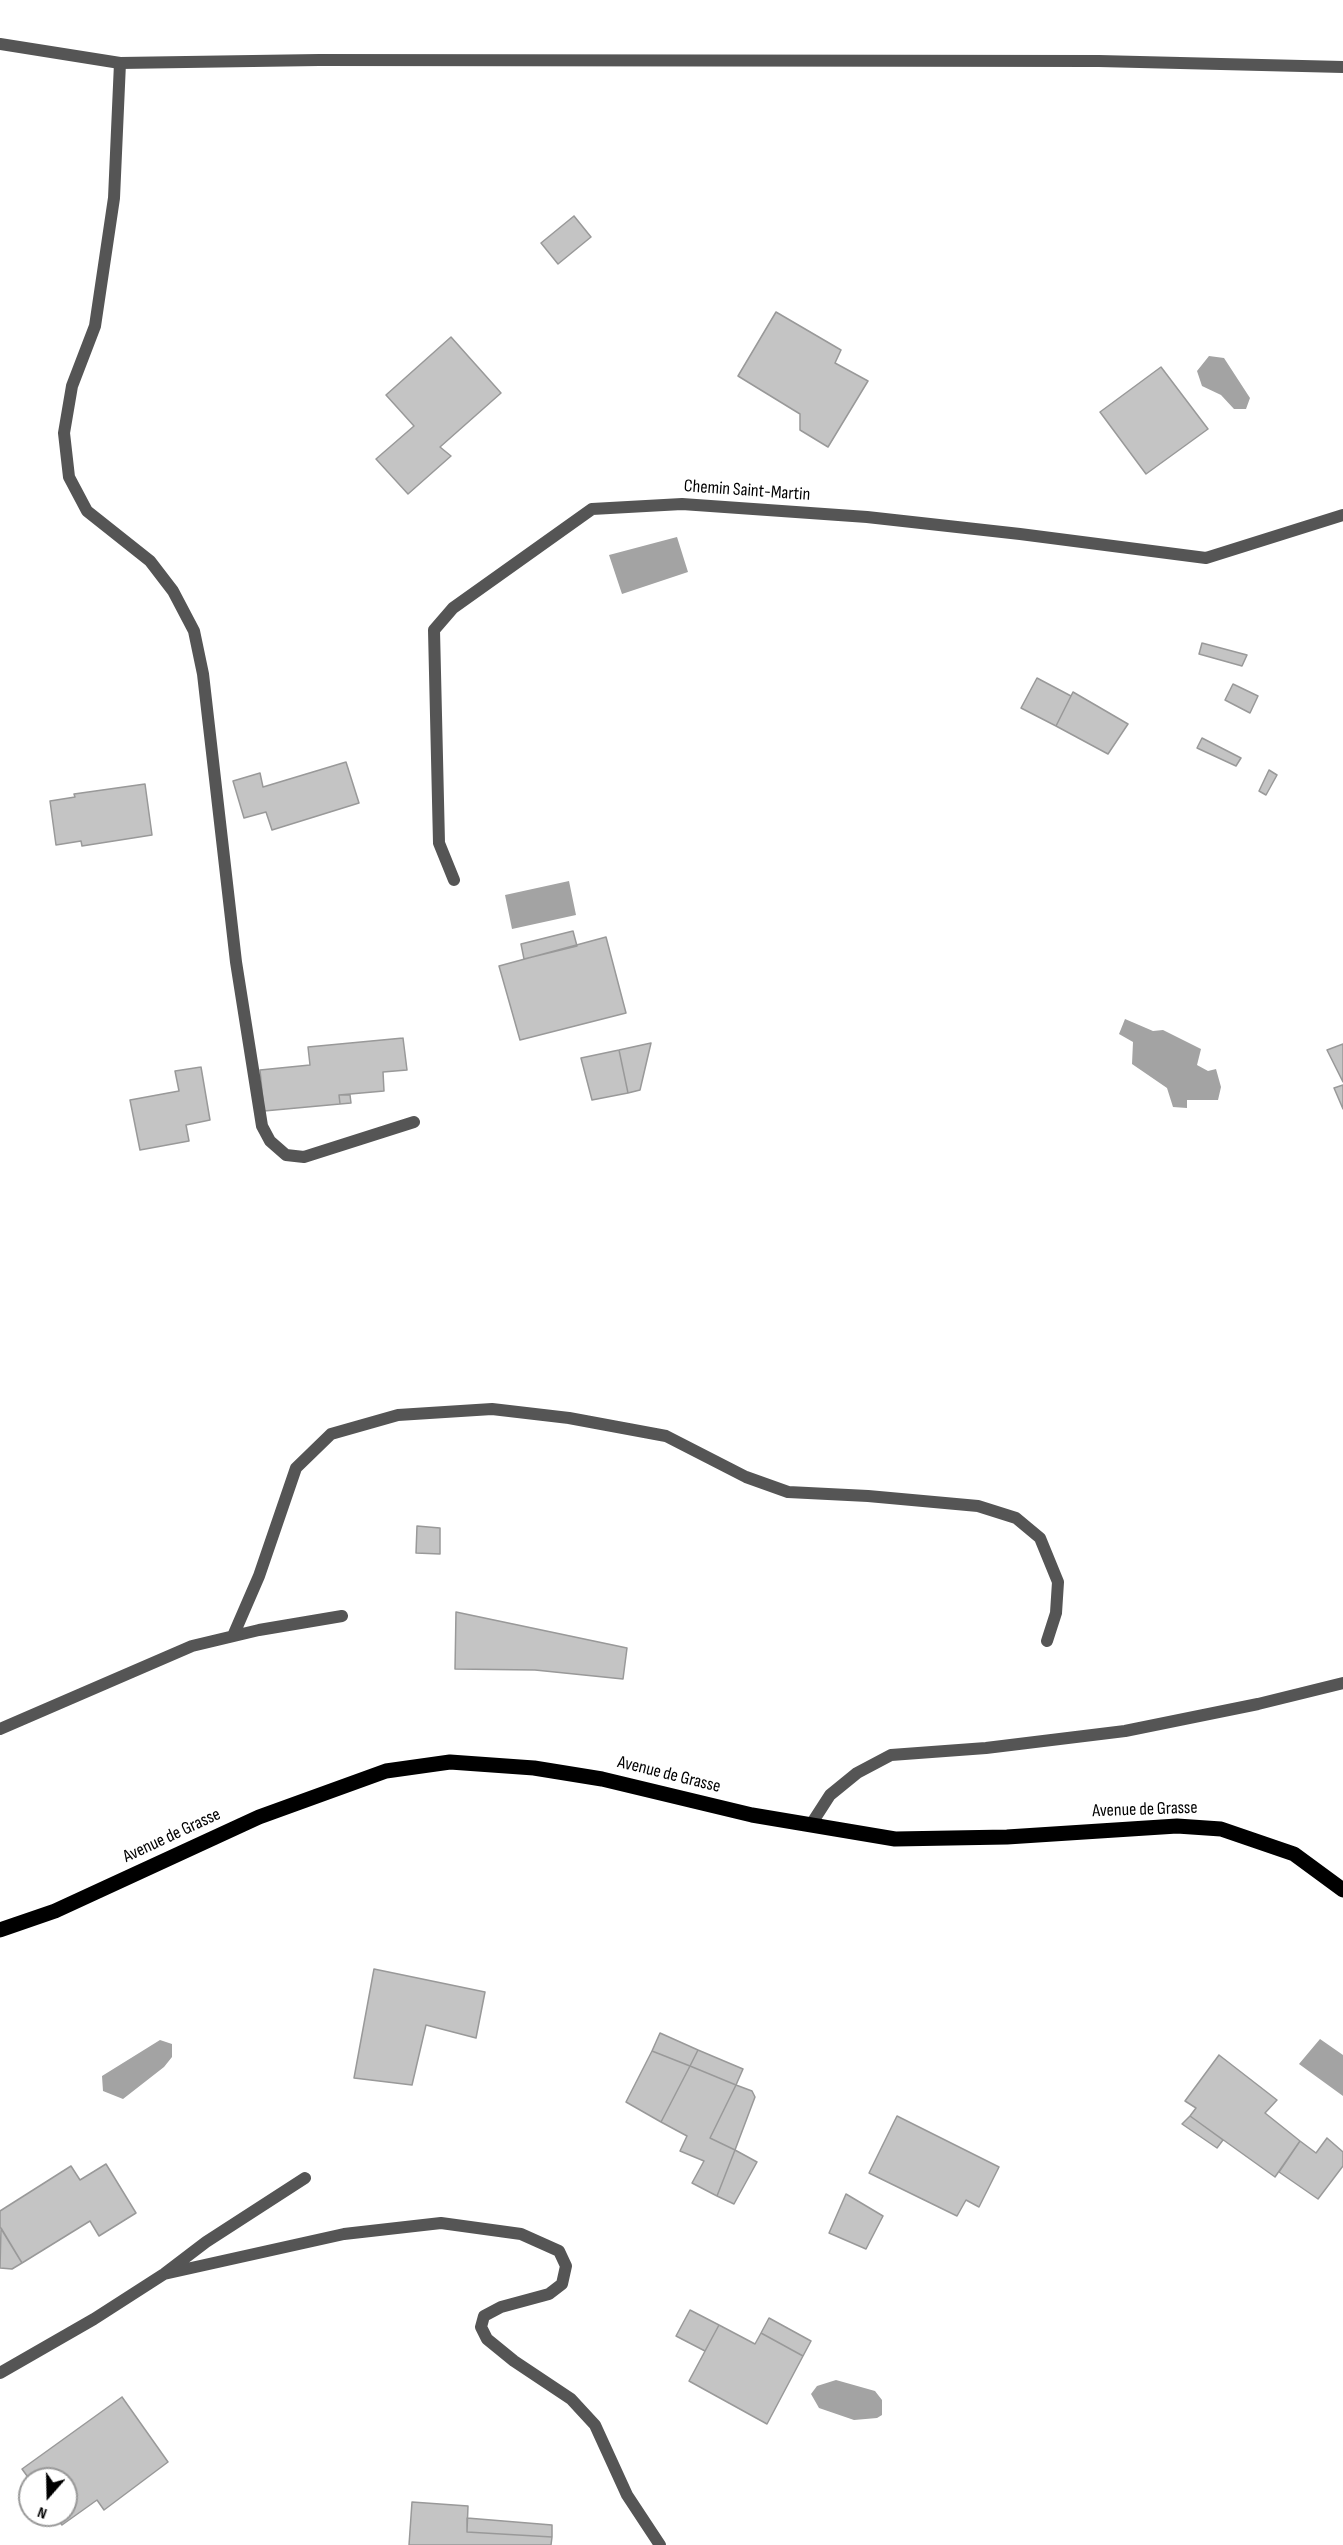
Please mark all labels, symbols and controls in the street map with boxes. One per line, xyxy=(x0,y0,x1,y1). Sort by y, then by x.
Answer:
street label: Chemin Saint-Martin xyxy=(683,476,811,506)
street label: Avenue de Grasse xyxy=(615,1752,723,1798)
street label: Avenue de Grasse xyxy=(1092,1797,1198,1823)
street label: Avenue de Grasse xyxy=(120,1804,224,1868)
north arrow xyxy=(18,2467,78,2527)
text: N xyxy=(35,2502,50,2523)

